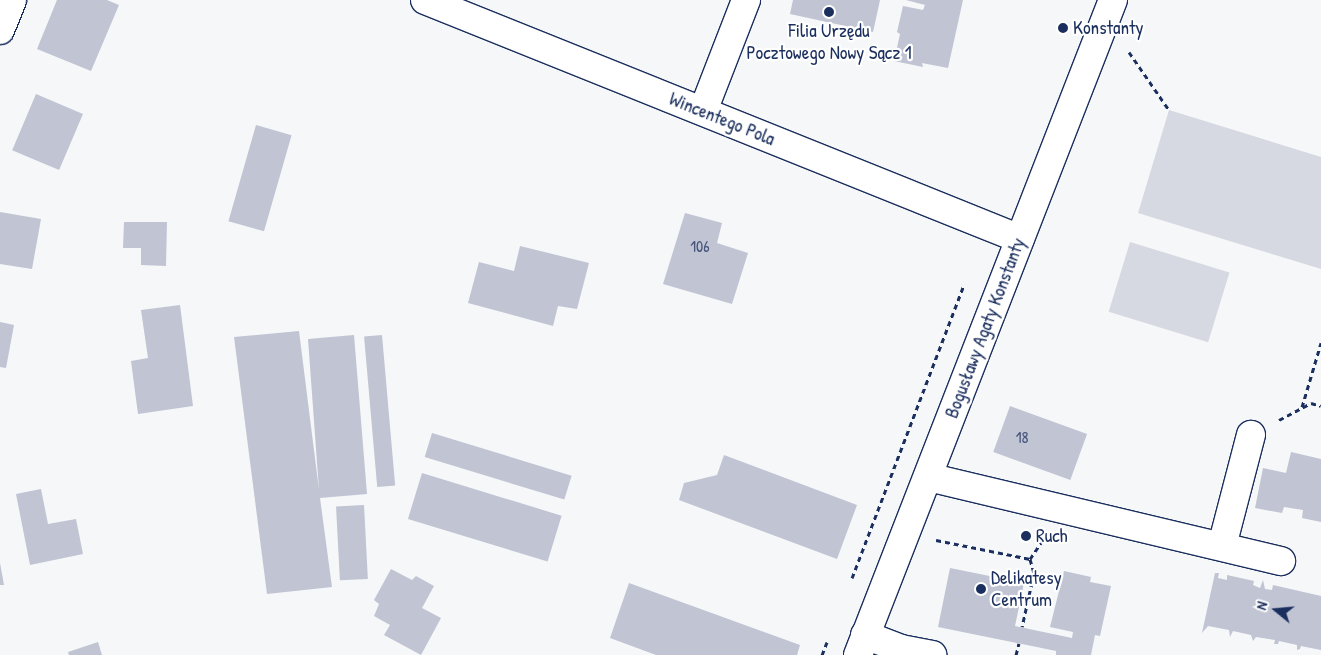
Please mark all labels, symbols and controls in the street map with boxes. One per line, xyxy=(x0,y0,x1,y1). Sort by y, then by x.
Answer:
marker: Filia Urzędu Pocztowego Nowy Sącz 1 xyxy=(823,6,835,18)
place label: Konstanty xyxy=(1073,17,1144,39)
place label: Filia Urzędu Pocztowego Nowy Sącz 1 xyxy=(746,20,912,64)
marker: Konstanty xyxy=(1057,22,1069,34)
street label: Wincentego Pola xyxy=(666,87,778,151)
street label: Bogusławy Agaty Konstanty xyxy=(940,235,1030,421)
house number: 106 xyxy=(690,236,710,256)
house number: 18 xyxy=(1016,427,1028,447)
place label: Ruch xyxy=(1036,525,1068,547)
marker: Ruch xyxy=(1020,530,1032,542)
place label: Delikatesy Centrum xyxy=(991,567,1062,611)
marker: Delikatesy Centrum xyxy=(975,583,987,595)
north arrow xyxy=(1251,585,1301,635)
text: N xyxy=(1251,599,1271,612)

